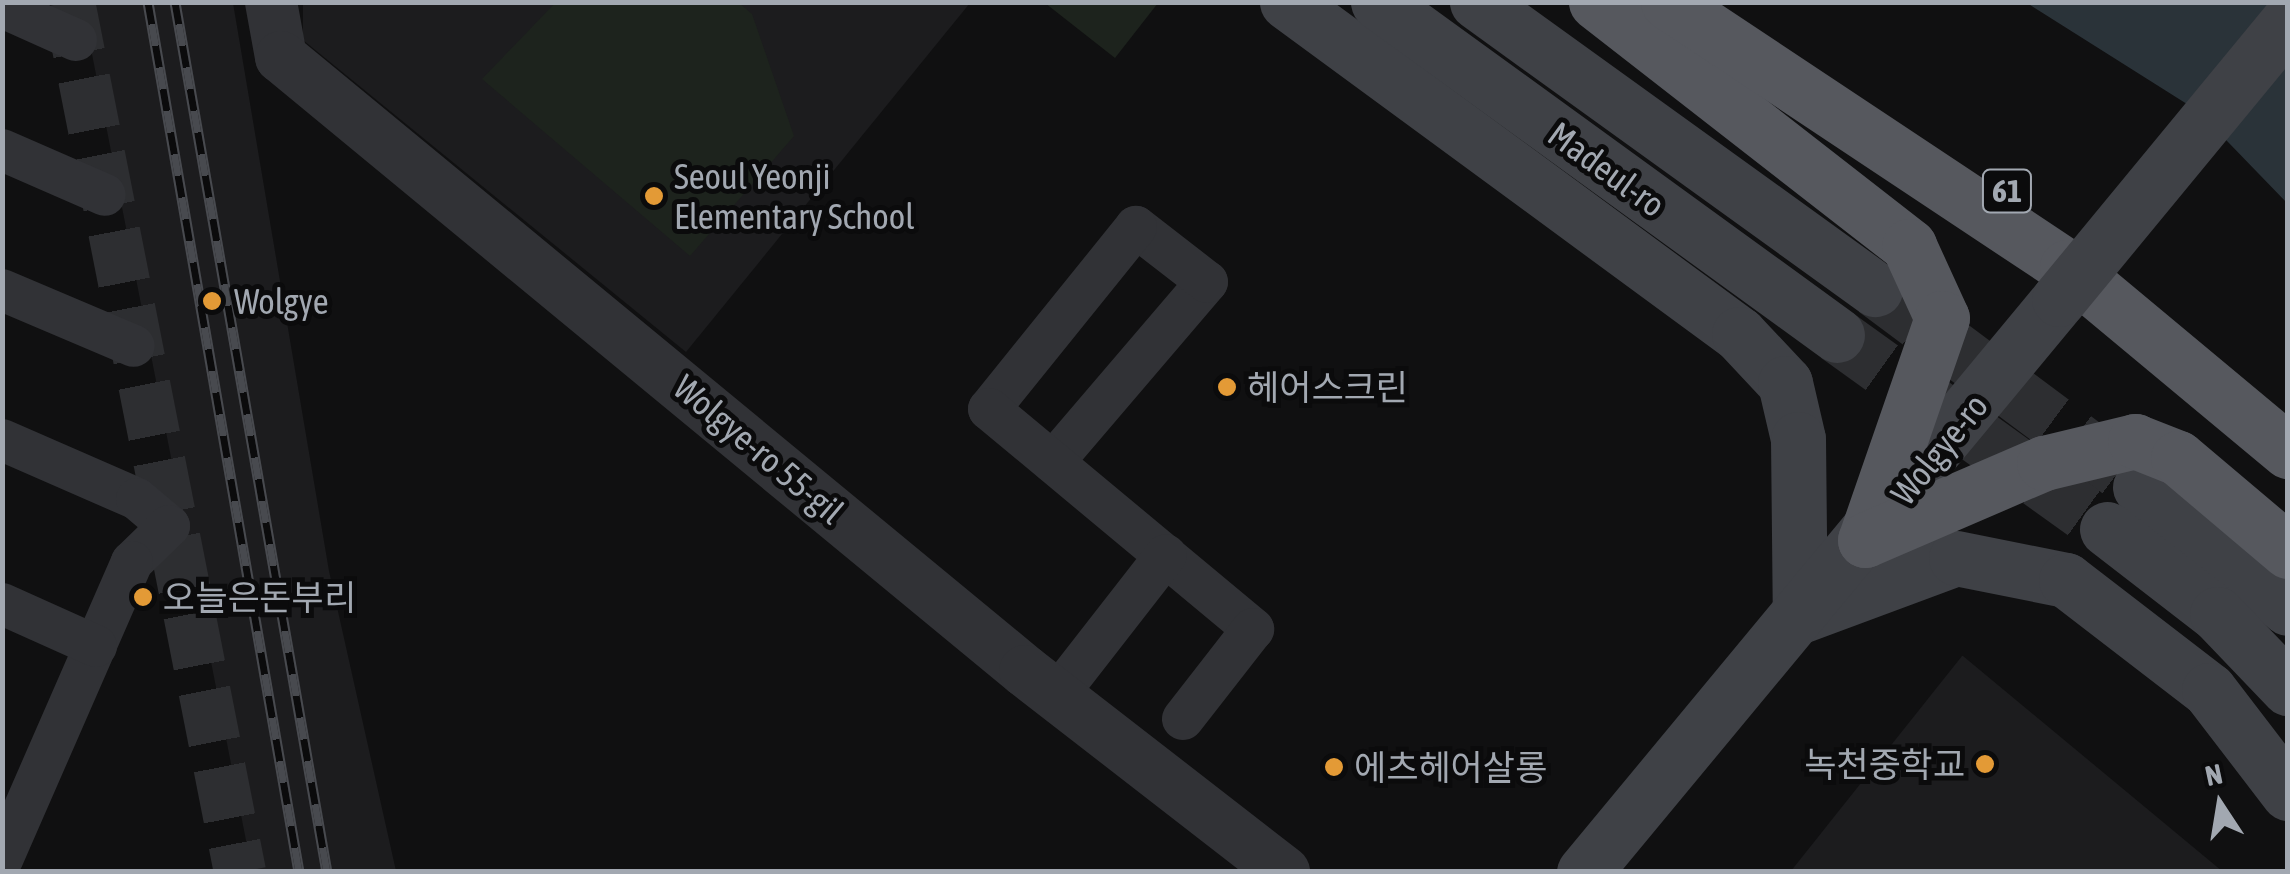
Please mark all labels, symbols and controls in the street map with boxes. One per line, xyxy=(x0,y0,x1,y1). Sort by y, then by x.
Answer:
street label: Madeul-ro xyxy=(1540,113,1674,225)
place label: Seoul Yeonji Elementary School xyxy=(674,155,914,237)
road number: 61 xyxy=(1980,164,2034,218)
marker: Seoul Yeonji Elementary School xyxy=(643,185,665,207)
place label: Wolgye xyxy=(234,280,329,322)
marker: Wolgye xyxy=(199,288,225,314)
street label: Wolgye-ro 55-gil xyxy=(665,366,853,532)
place label: 헤어스크린 xyxy=(1247,366,1408,408)
marker: 헤어스크린 xyxy=(1216,376,1238,398)
street label: Wolgye-ro xyxy=(1882,385,1996,513)
place label: 오늘은돈부리 xyxy=(163,576,356,618)
marker: 오늘은돈부리 xyxy=(132,586,154,608)
place label: 녹천중학교 xyxy=(1804,743,1965,785)
place label: 에츠헤어살롱 xyxy=(1354,746,1547,788)
marker: 녹천중학교 xyxy=(1974,753,1996,775)
north arrow xyxy=(2170,754,2270,854)
marker: 에츠헤어살롱 xyxy=(1323,756,1345,778)
text: N xyxy=(2202,757,2225,792)

